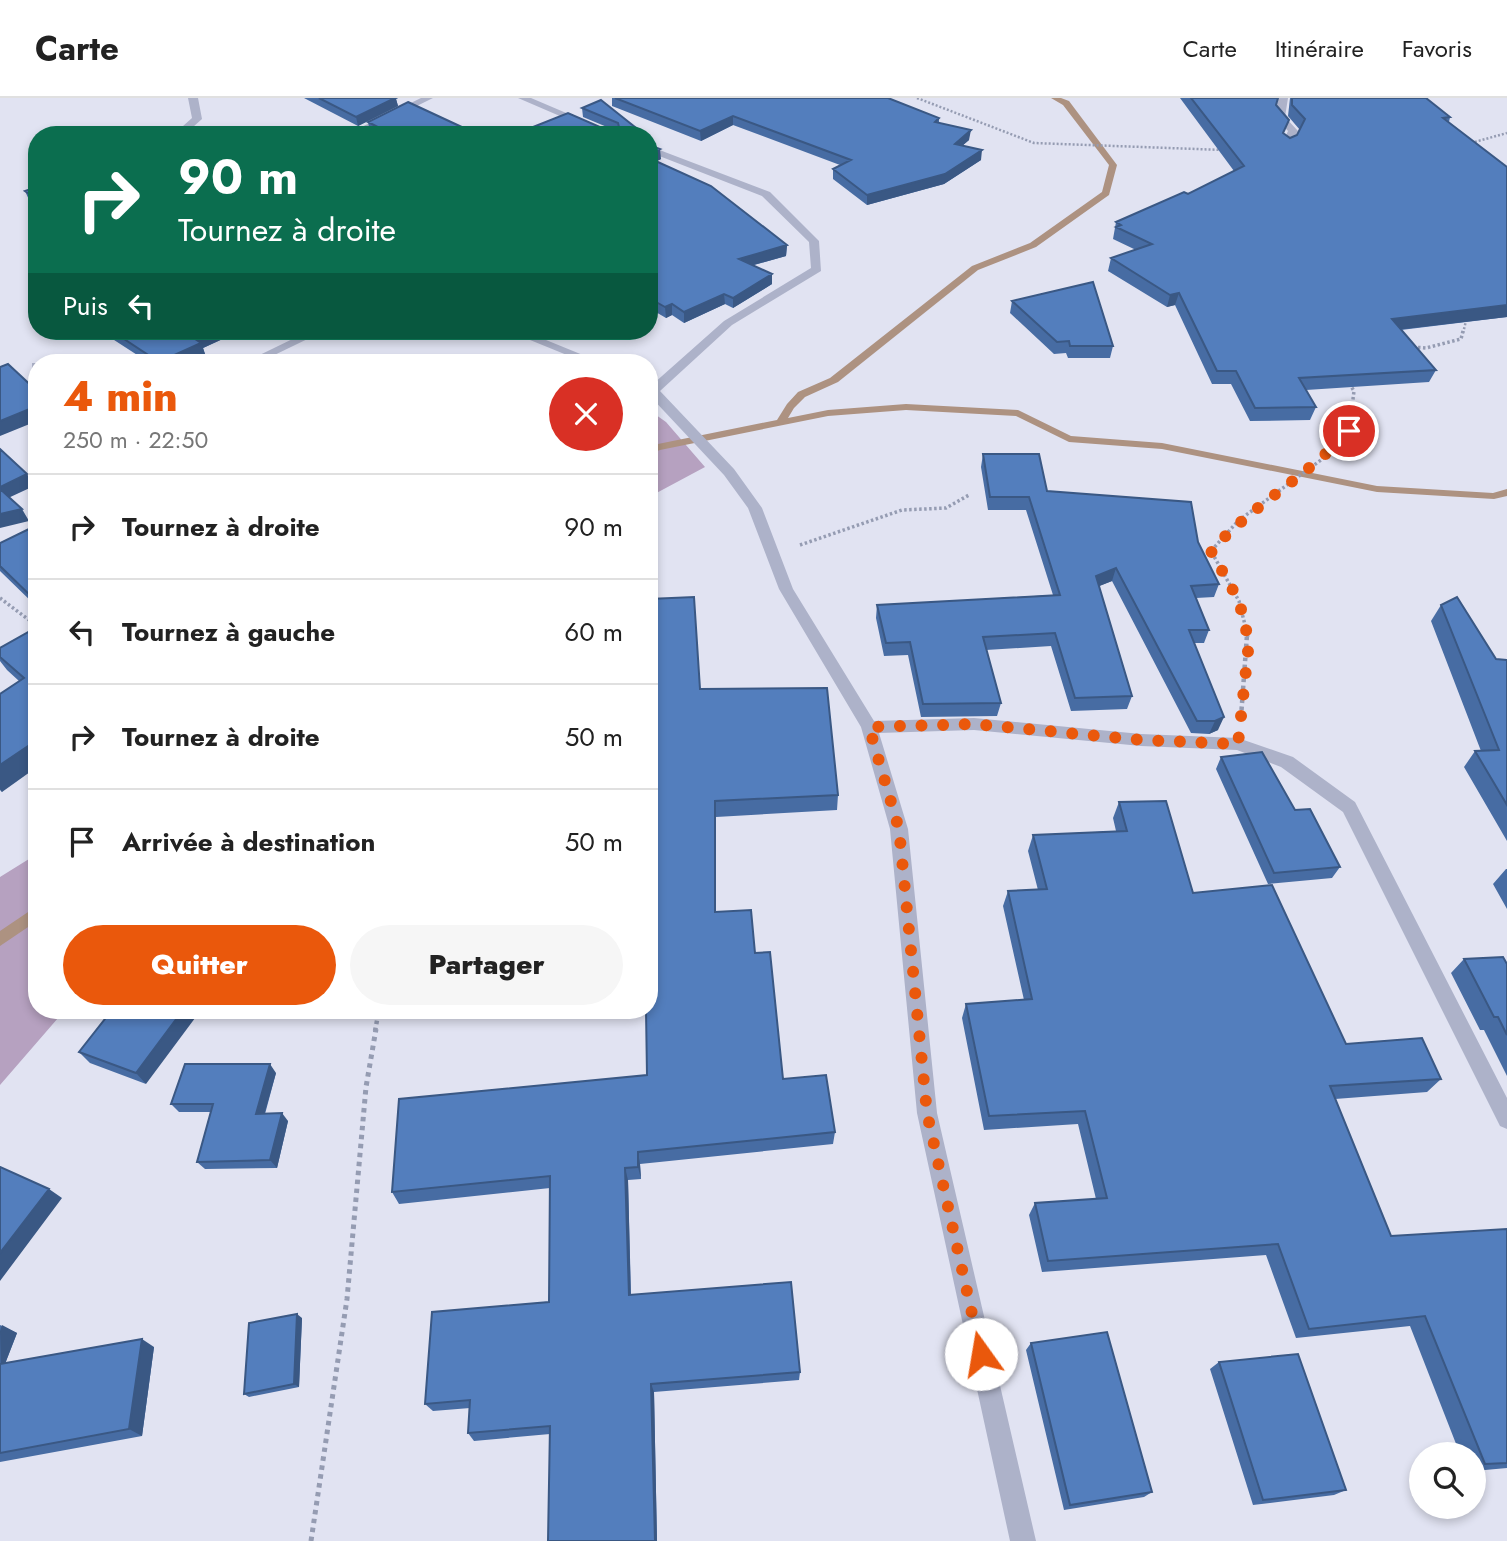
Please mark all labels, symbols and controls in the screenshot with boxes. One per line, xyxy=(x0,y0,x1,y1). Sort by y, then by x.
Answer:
text: Carte xyxy=(35,25,119,72)
text: Carte xyxy=(1182,31,1237,66)
text: Itinéraire xyxy=(1275,31,1364,66)
text: Favoris xyxy=(1402,31,1472,66)
text: 90 m xyxy=(178,142,298,212)
icon: right xyxy=(63,154,154,245)
text: Tournez à droite xyxy=(178,207,396,253)
text: Puis xyxy=(63,287,108,325)
icon: left xyxy=(122,287,160,325)
text: 4 min xyxy=(63,366,178,427)
button: close xyxy=(549,377,623,451)
pin xyxy=(1319,401,1379,461)
icon: arrive xyxy=(1330,412,1368,450)
text: 250 m · 22:50 xyxy=(63,423,208,457)
icon: right xyxy=(63,508,101,546)
text: Tournez à droite xyxy=(122,508,320,546)
text: 90 m xyxy=(564,508,623,546)
icon: left xyxy=(63,613,101,651)
text: Tournez à gauche xyxy=(122,613,335,651)
text: 60 m xyxy=(564,613,623,651)
icon: right xyxy=(63,718,101,756)
text: Tournez à droite xyxy=(122,718,320,756)
text: 50 m xyxy=(565,718,623,756)
icon: arrive xyxy=(63,823,101,861)
text: Arrivée à destination xyxy=(122,823,375,861)
text: 50 m xyxy=(565,823,623,861)
button: Quitter xyxy=(63,925,336,1005)
button: Partager xyxy=(350,925,623,1005)
position arrow xyxy=(944,1317,1018,1391)
map controls xyxy=(1409,1442,1486,1519)
button: search xyxy=(1409,1442,1486,1519)

